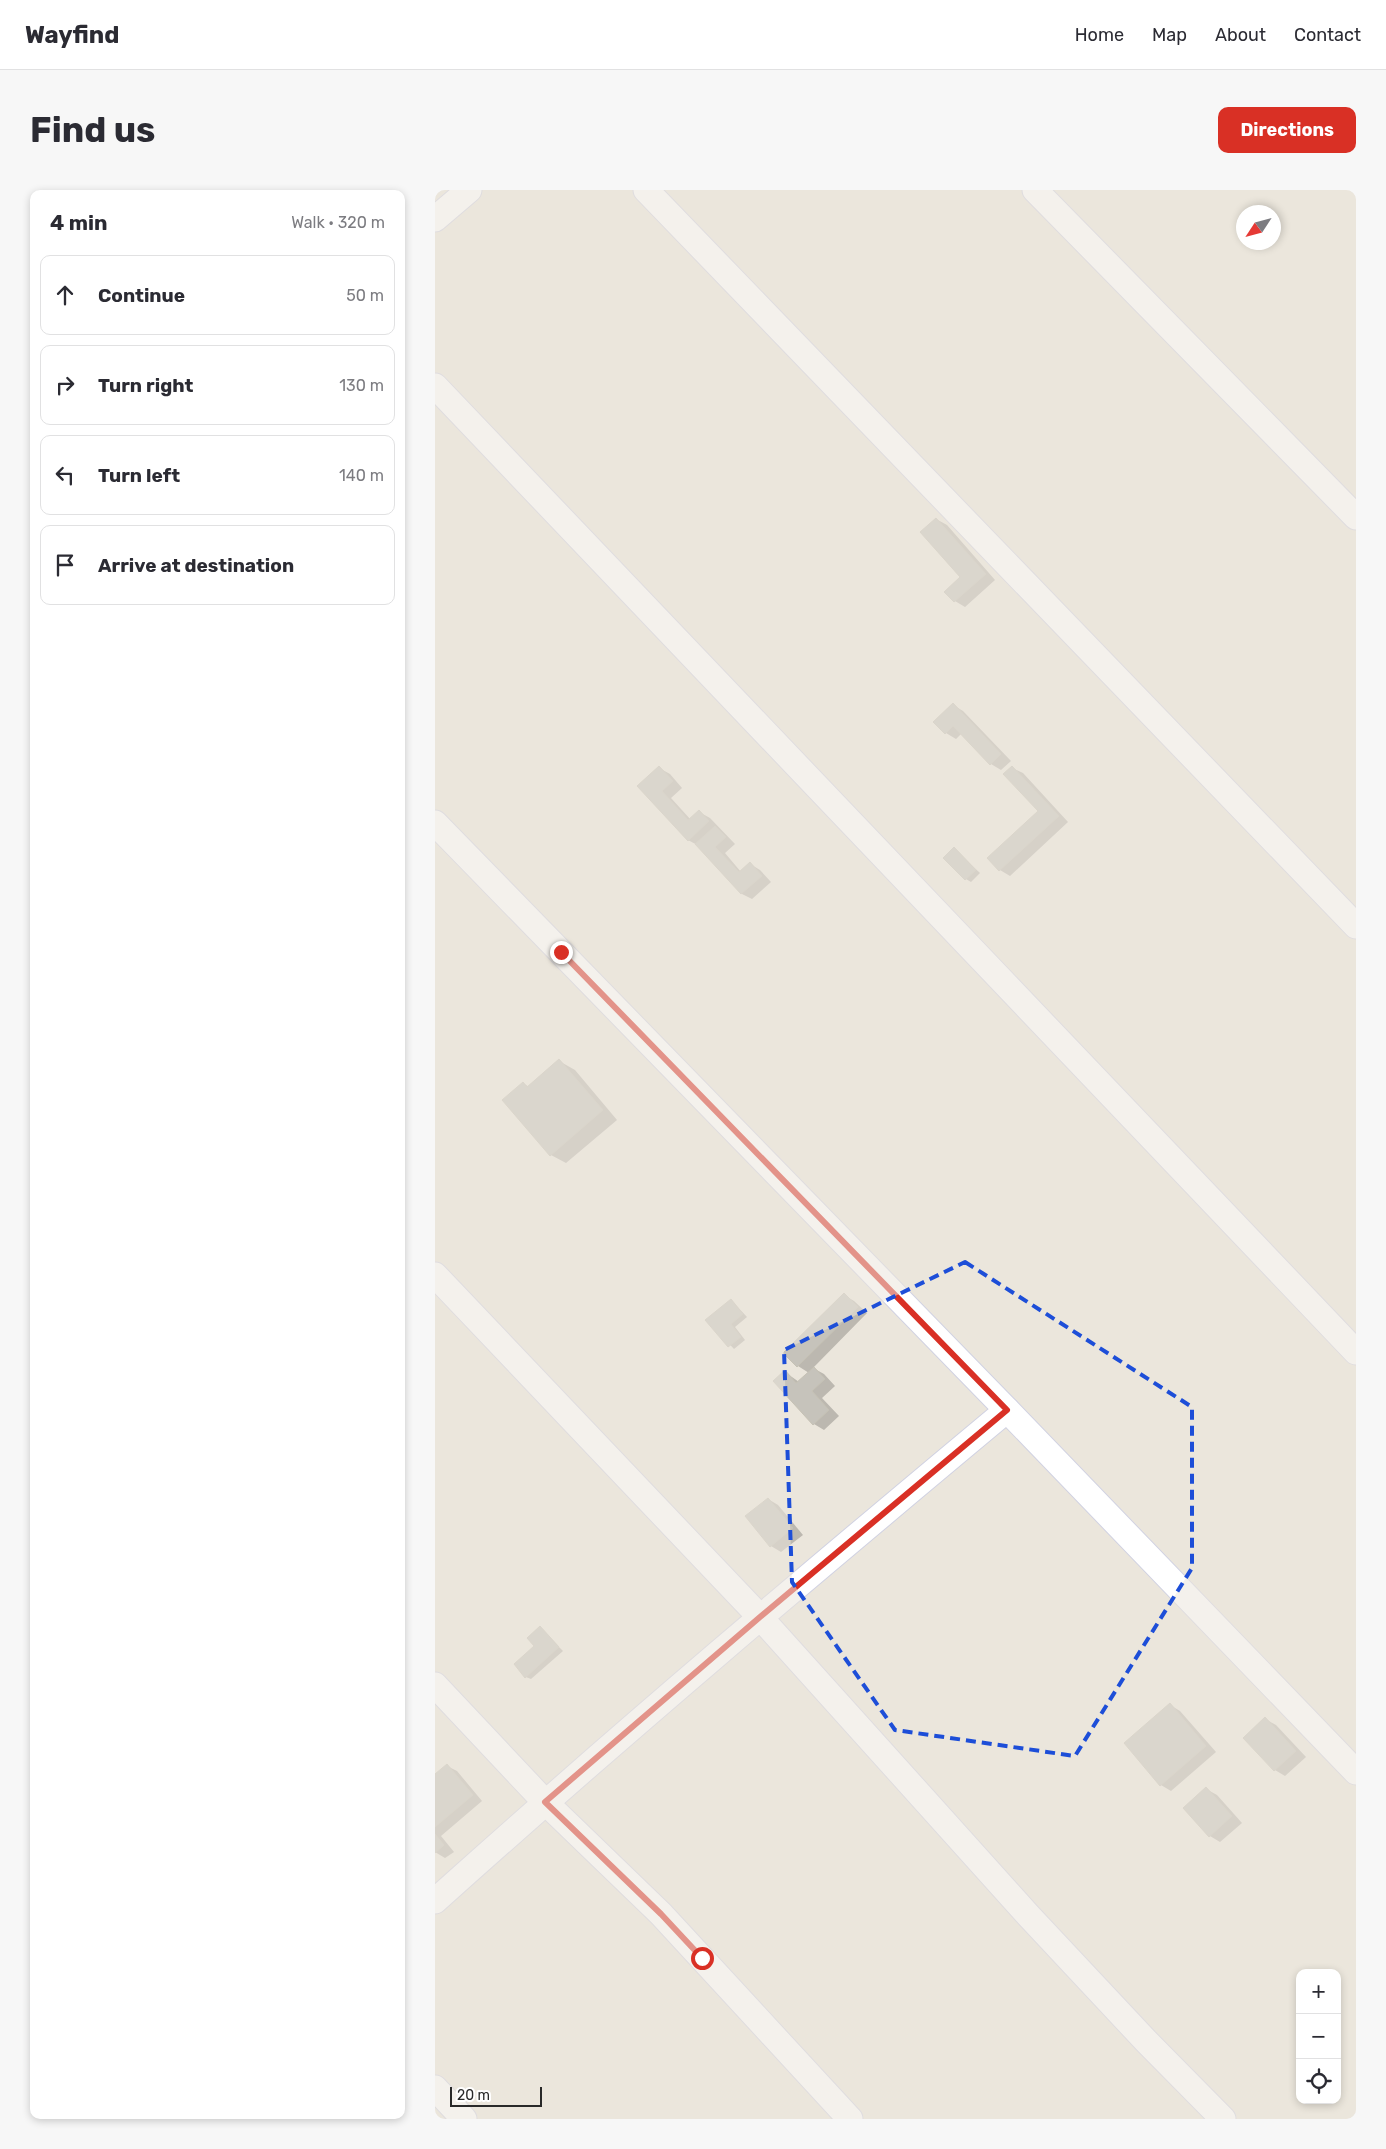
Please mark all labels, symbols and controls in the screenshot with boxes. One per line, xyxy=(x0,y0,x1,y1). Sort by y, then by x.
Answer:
text: Wayfind xyxy=(25,21,119,49)
text: Home xyxy=(1075,24,1124,46)
text: Map xyxy=(1152,24,1187,46)
text: About xyxy=(1215,24,1266,46)
text: Contact xyxy=(1294,24,1361,46)
button: Directions xyxy=(1218,107,1356,153)
text: Find us xyxy=(30,109,155,151)
north arrow xyxy=(1236,205,1281,250)
text: 4 min xyxy=(50,210,108,235)
text: Walk · 320 m xyxy=(291,213,385,232)
icon: ahead xyxy=(51,281,79,309)
text: Continue xyxy=(98,284,185,307)
text: 50 m xyxy=(346,286,384,305)
icon: right xyxy=(51,371,79,399)
text: Turn right xyxy=(98,374,193,397)
text: 130 m xyxy=(339,376,384,395)
icon: left xyxy=(51,461,79,489)
text: Turn left xyxy=(98,464,180,487)
text: 140 m xyxy=(339,466,384,485)
icon: arrive xyxy=(51,551,79,579)
text: Arrive at destination xyxy=(98,554,294,577)
route end xyxy=(550,941,573,964)
route start xyxy=(691,1947,714,1970)
map controls xyxy=(1296,1969,1341,2104)
button: + xyxy=(1296,1969,1341,2014)
button: − xyxy=(1296,2014,1341,2059)
button: locate xyxy=(1296,2059,1341,2104)
scale bar xyxy=(450,2084,543,2107)
text: 20 m xyxy=(457,2087,490,2104)

